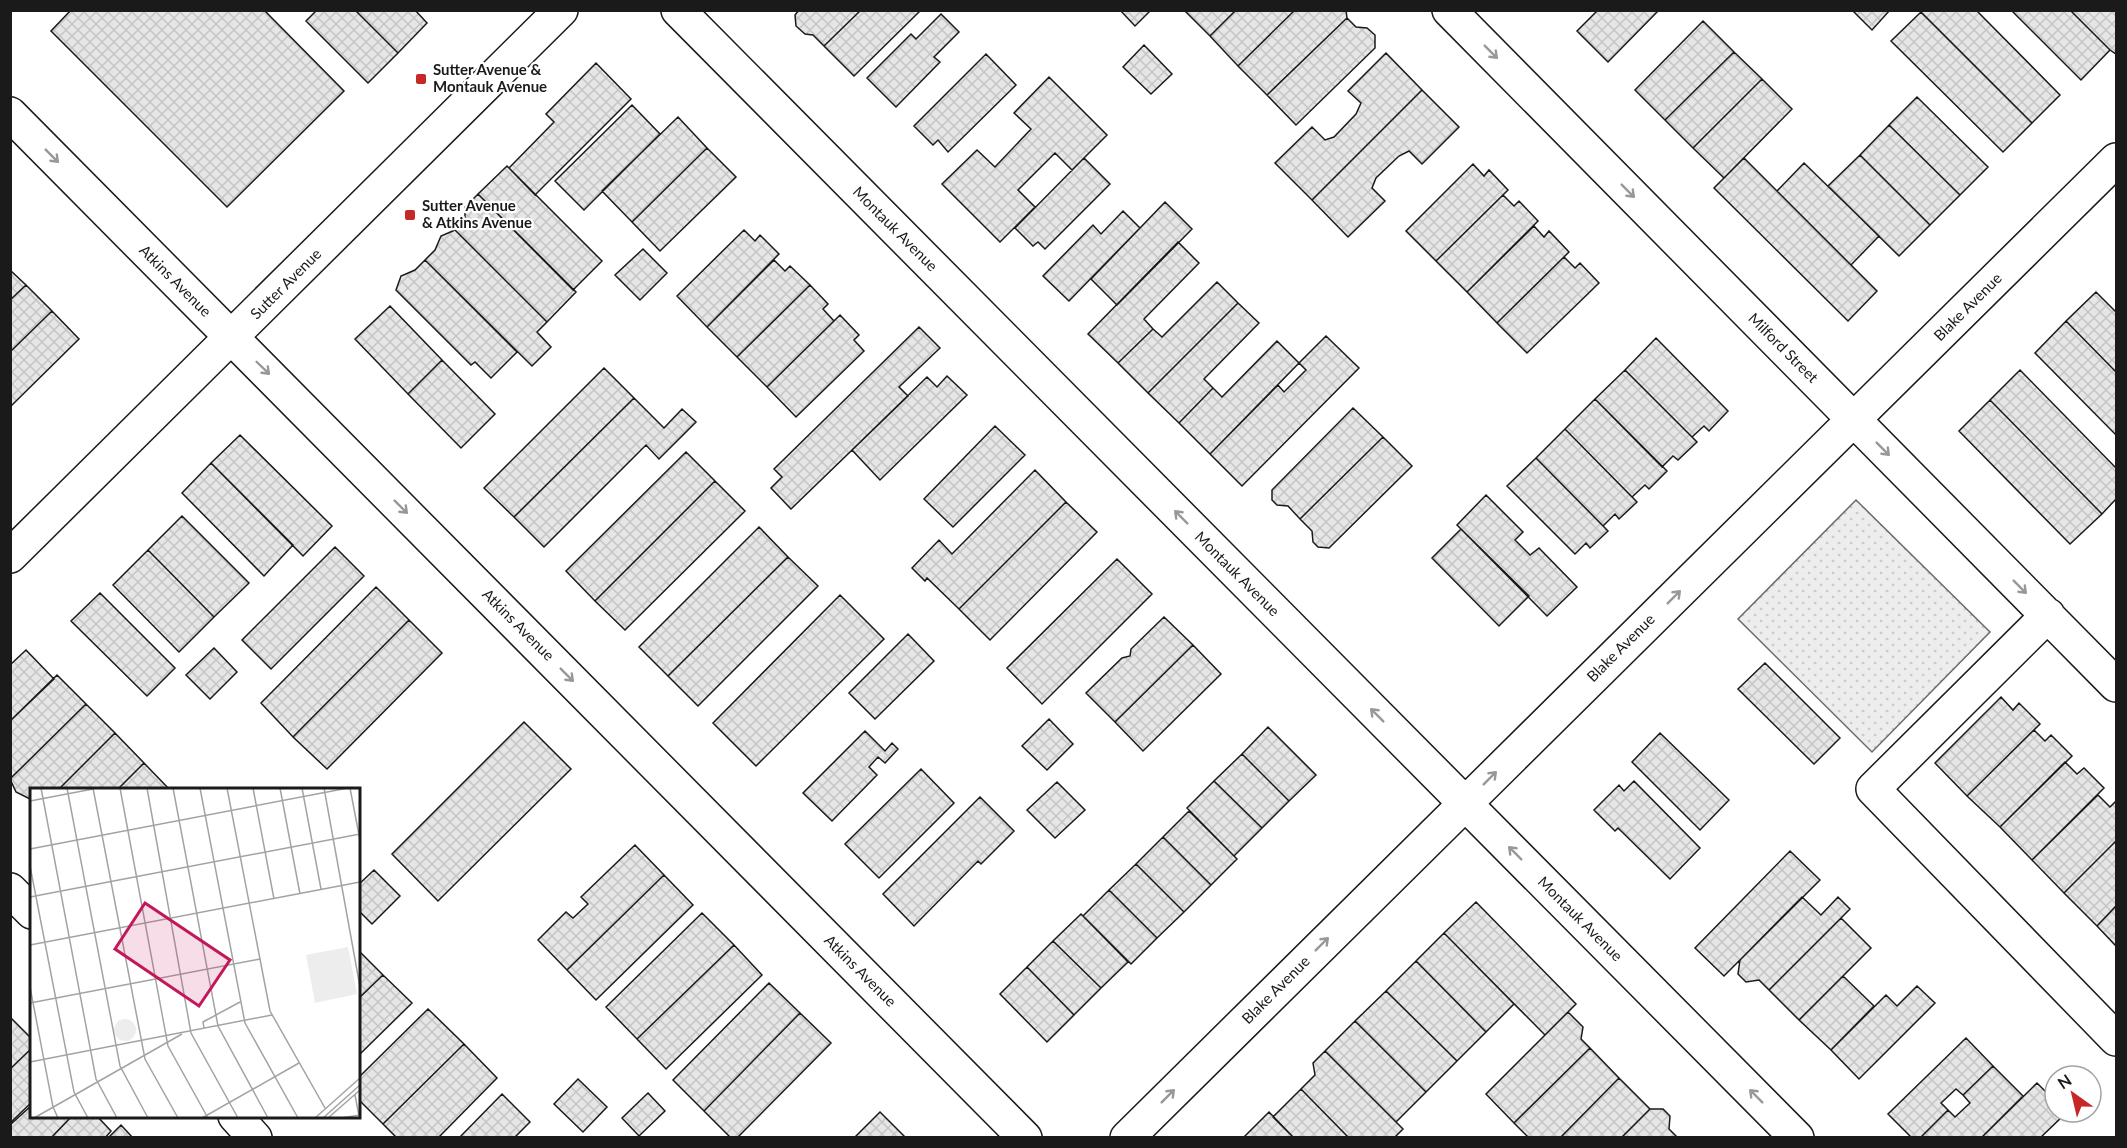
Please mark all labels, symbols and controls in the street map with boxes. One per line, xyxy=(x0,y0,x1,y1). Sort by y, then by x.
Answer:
one-way arrow xyxy=(1483,45,1498,60)
place label: Sutter Avenue & Montauk Avenue xyxy=(433,60,547,95)
marker: Sutter Avenue & Montauk Avenue xyxy=(414,72,428,86)
one-way arrow xyxy=(44,148,59,163)
street label: Montauk Avenue xyxy=(850,182,942,274)
one-way arrow xyxy=(1620,183,1635,198)
place label: Sutter Avenue & Atkins Avenue xyxy=(422,196,532,231)
marker: Sutter Avenue & Atkins Avenue xyxy=(403,208,417,222)
street label: Atkins Avenue xyxy=(136,241,215,320)
street label: Sutter Avenue xyxy=(246,244,324,322)
street label: Blake Avenue xyxy=(1930,269,2005,344)
street label: Milford Street xyxy=(1745,309,1823,386)
one-way arrow xyxy=(256,361,271,376)
one-way arrow xyxy=(1875,441,1890,456)
one-way arrow xyxy=(393,499,408,514)
one-way arrow xyxy=(1173,510,1188,524)
street label: Montauk Avenue xyxy=(1192,527,1284,619)
one-way arrow xyxy=(2013,580,2028,595)
street label: Atkins Avenue xyxy=(479,585,558,664)
one-way arrow xyxy=(1667,589,1681,604)
street label: Blake Avenue xyxy=(1583,610,1658,685)
one-way arrow xyxy=(560,668,575,683)
one-way arrow xyxy=(1370,708,1385,722)
one-way arrow xyxy=(1483,770,1498,785)
inset map xyxy=(30,788,360,1118)
one-way arrow xyxy=(1507,846,1522,861)
street label: Montauk Avenue xyxy=(1535,872,1627,964)
street label: Atkins Avenue xyxy=(821,931,900,1010)
one-way arrow xyxy=(1314,937,1329,952)
street label: Blake Avenue xyxy=(1238,952,1313,1027)
north arrow xyxy=(2043,1064,2103,1124)
text: N xyxy=(2054,1070,2075,1092)
one-way arrow xyxy=(1161,1089,1176,1104)
one-way arrow xyxy=(1748,1089,1763,1103)

